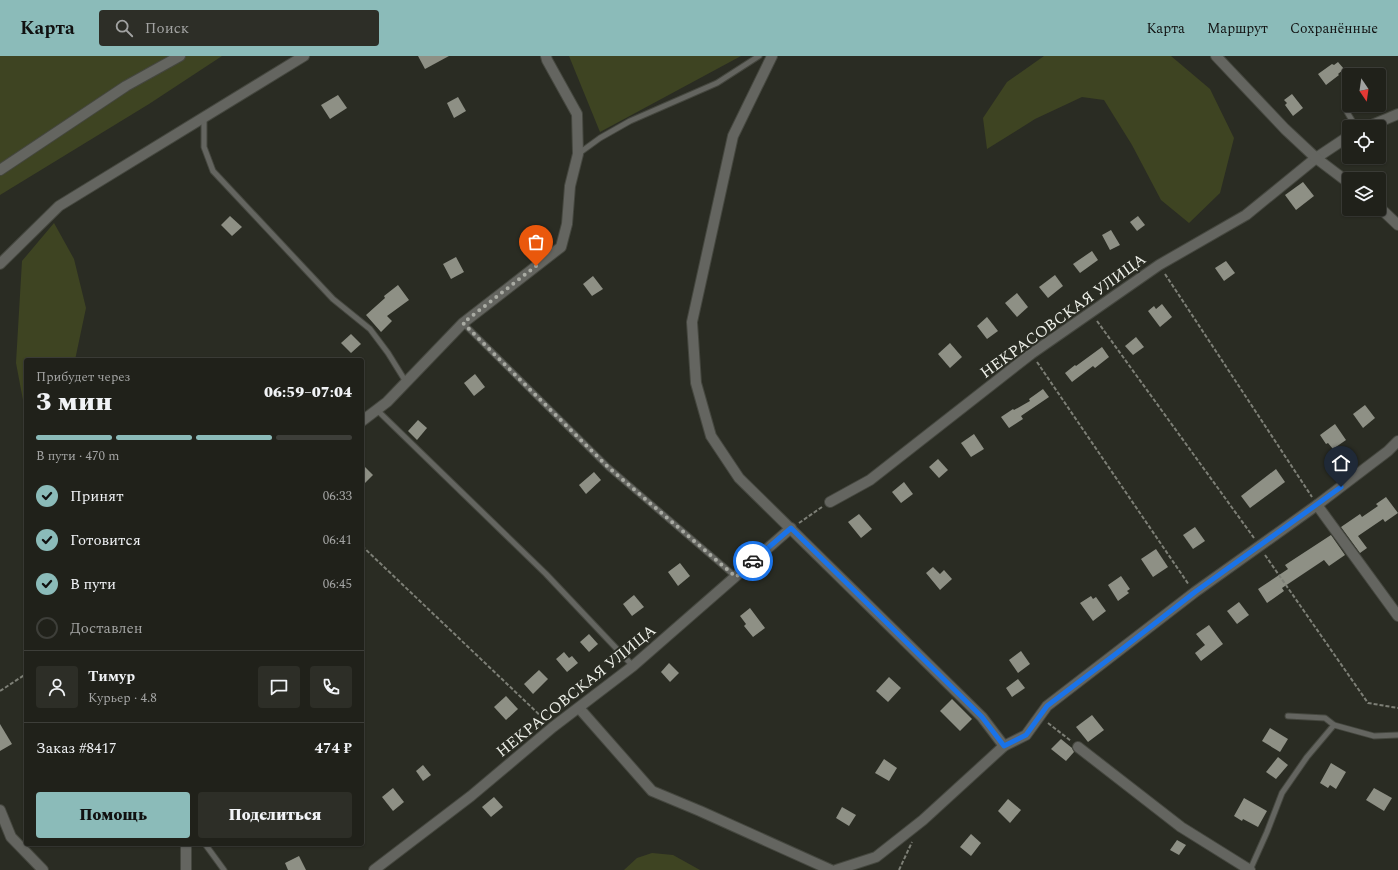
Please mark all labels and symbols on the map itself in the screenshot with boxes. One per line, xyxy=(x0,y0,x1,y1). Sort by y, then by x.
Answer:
north arrow xyxy=(1342,68,1386,112)
pin xyxy=(519,225,553,266)
street label: НЕКРАСОВСКАЯ УЛИЦА xyxy=(975,247,1151,385)
pin xyxy=(1324,446,1358,487)
courier xyxy=(733,541,773,581)
street label: НЕКРАСОВСКАЯ УЛИЦА xyxy=(491,619,661,763)

